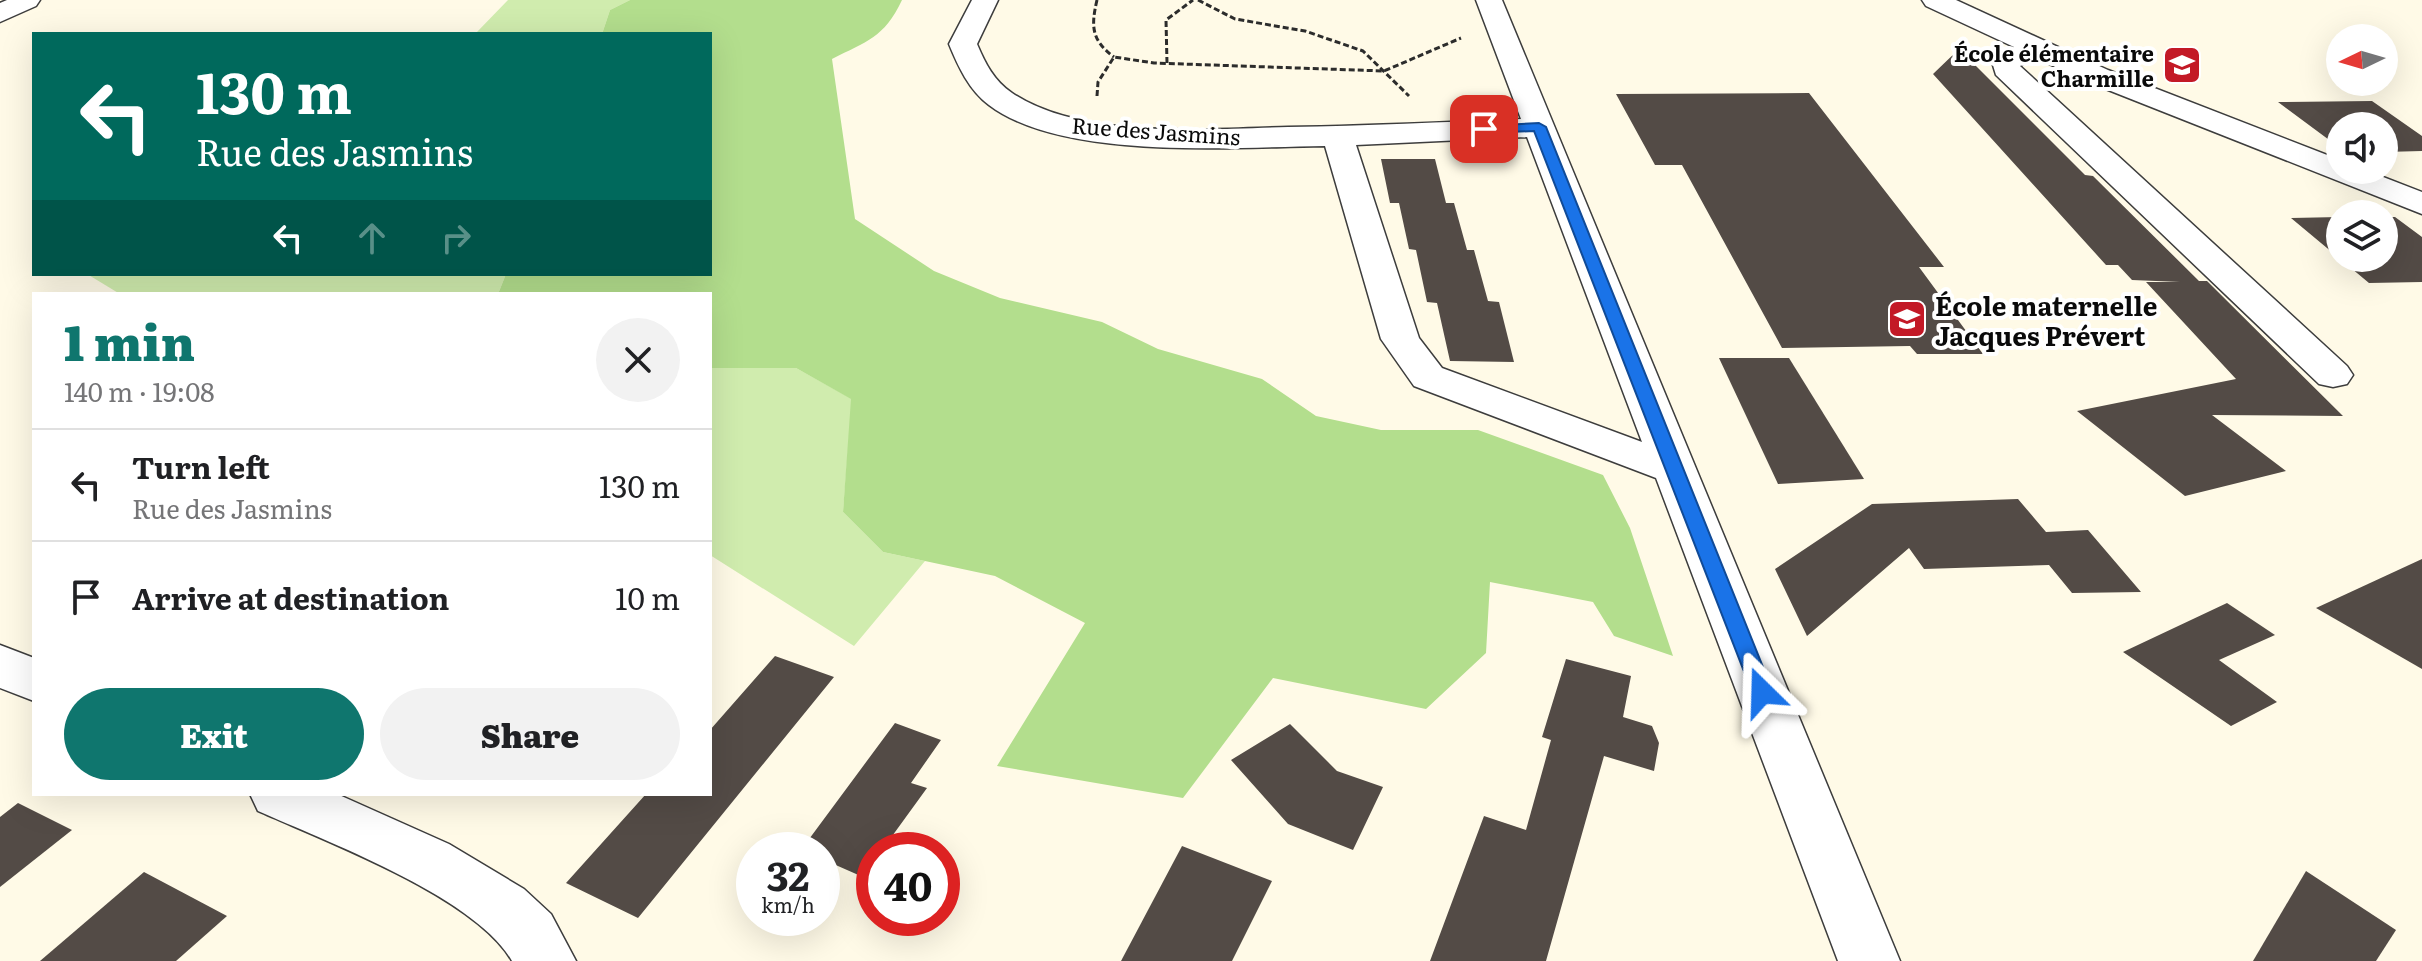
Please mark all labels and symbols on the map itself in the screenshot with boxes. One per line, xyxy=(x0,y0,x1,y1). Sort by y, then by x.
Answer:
north arrow xyxy=(2326,24,2398,96)
place label: École élémentaire Charmille xyxy=(1954,36,2154,94)
school or university icon: École élémentaire Charmille xyxy=(2161,44,2203,86)
pin xyxy=(1450,95,1518,163)
street label: Rue des Jasmins xyxy=(1070,108,1242,152)
place label: École maternelle Jacques Prévert xyxy=(1935,285,2157,354)
school or university icon: École maternelle Jacques Prévert xyxy=(1886,298,1928,340)
position arrow xyxy=(1720,650,1804,734)
speed limit sign: 40 xyxy=(856,832,960,936)

